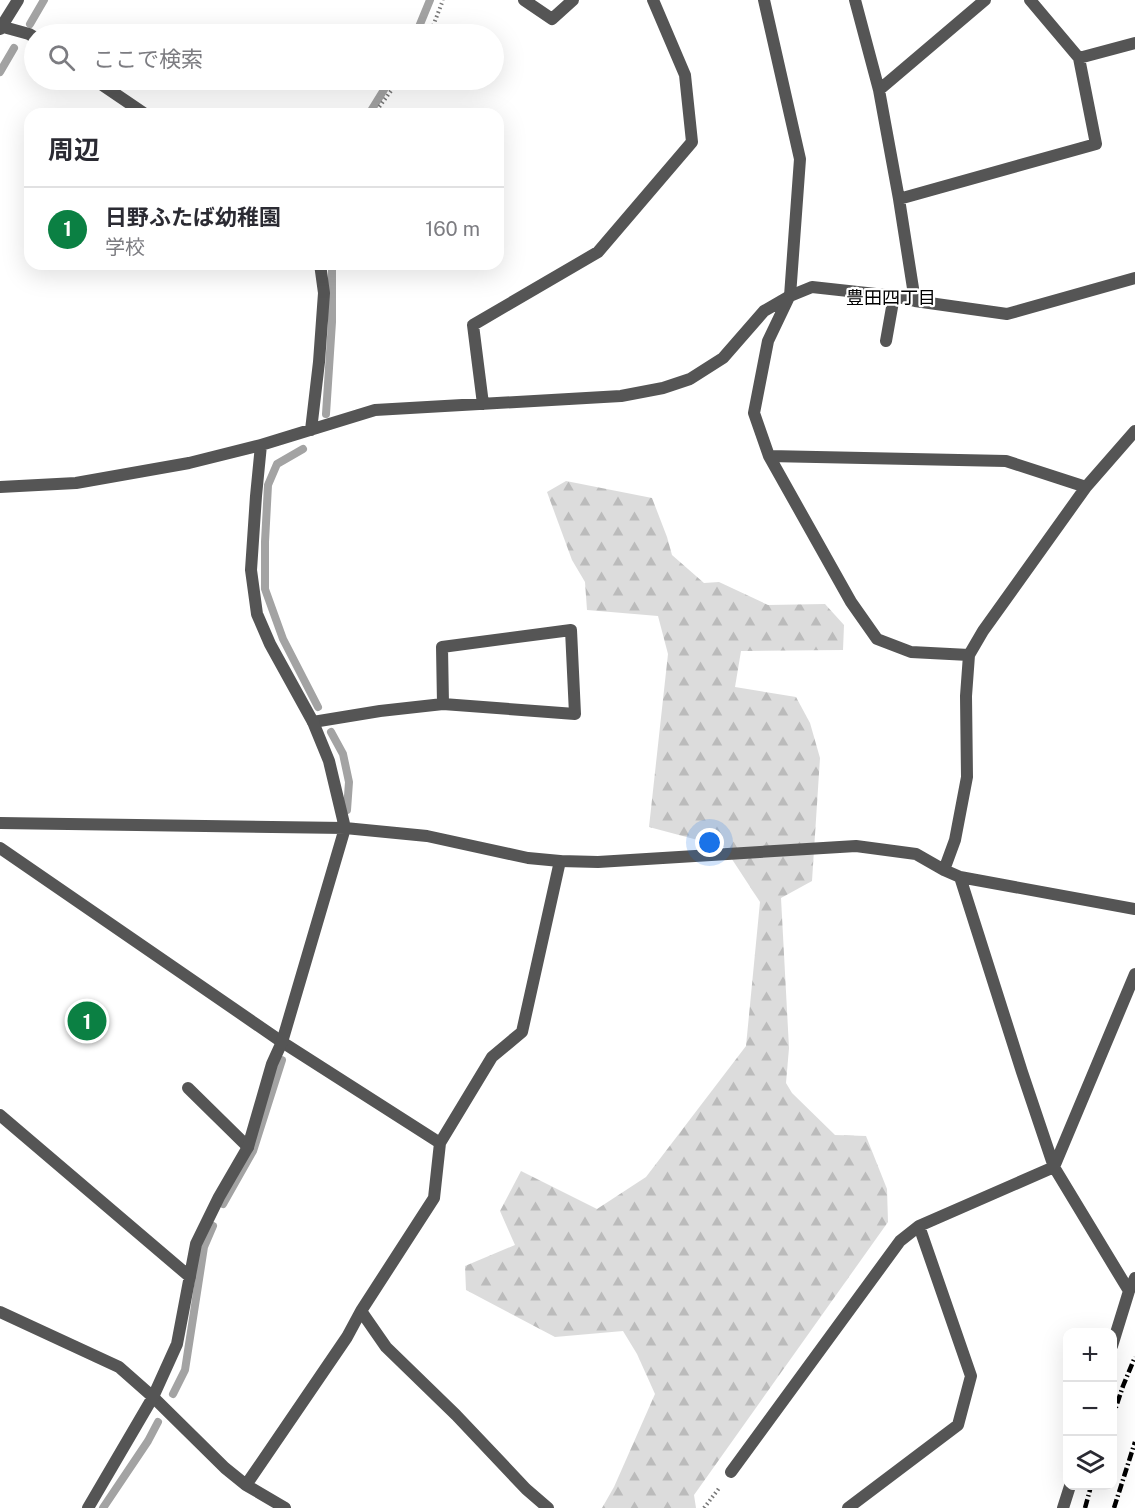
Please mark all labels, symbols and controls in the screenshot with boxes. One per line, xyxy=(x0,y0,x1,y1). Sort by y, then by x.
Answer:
search box xyxy=(24,24,504,90)
icon: search xyxy=(45,41,78,74)
text: ここで検索 xyxy=(93,46,203,72)
text: 周辺 xyxy=(48,134,100,165)
text: 日野ふたば幼稚園 xyxy=(105,204,281,230)
text: 1 xyxy=(63,217,72,241)
text: 160 m xyxy=(425,217,480,241)
text: 学校 xyxy=(105,235,145,259)
district label: 豊田四丁目 xyxy=(846,287,936,308)
your location xyxy=(695,828,724,857)
pin: 1 xyxy=(68,998,106,1044)
map controls xyxy=(1063,1328,1117,1490)
button: + xyxy=(1063,1328,1117,1382)
button: − xyxy=(1063,1382,1117,1436)
button: layers xyxy=(1063,1436,1117,1490)

